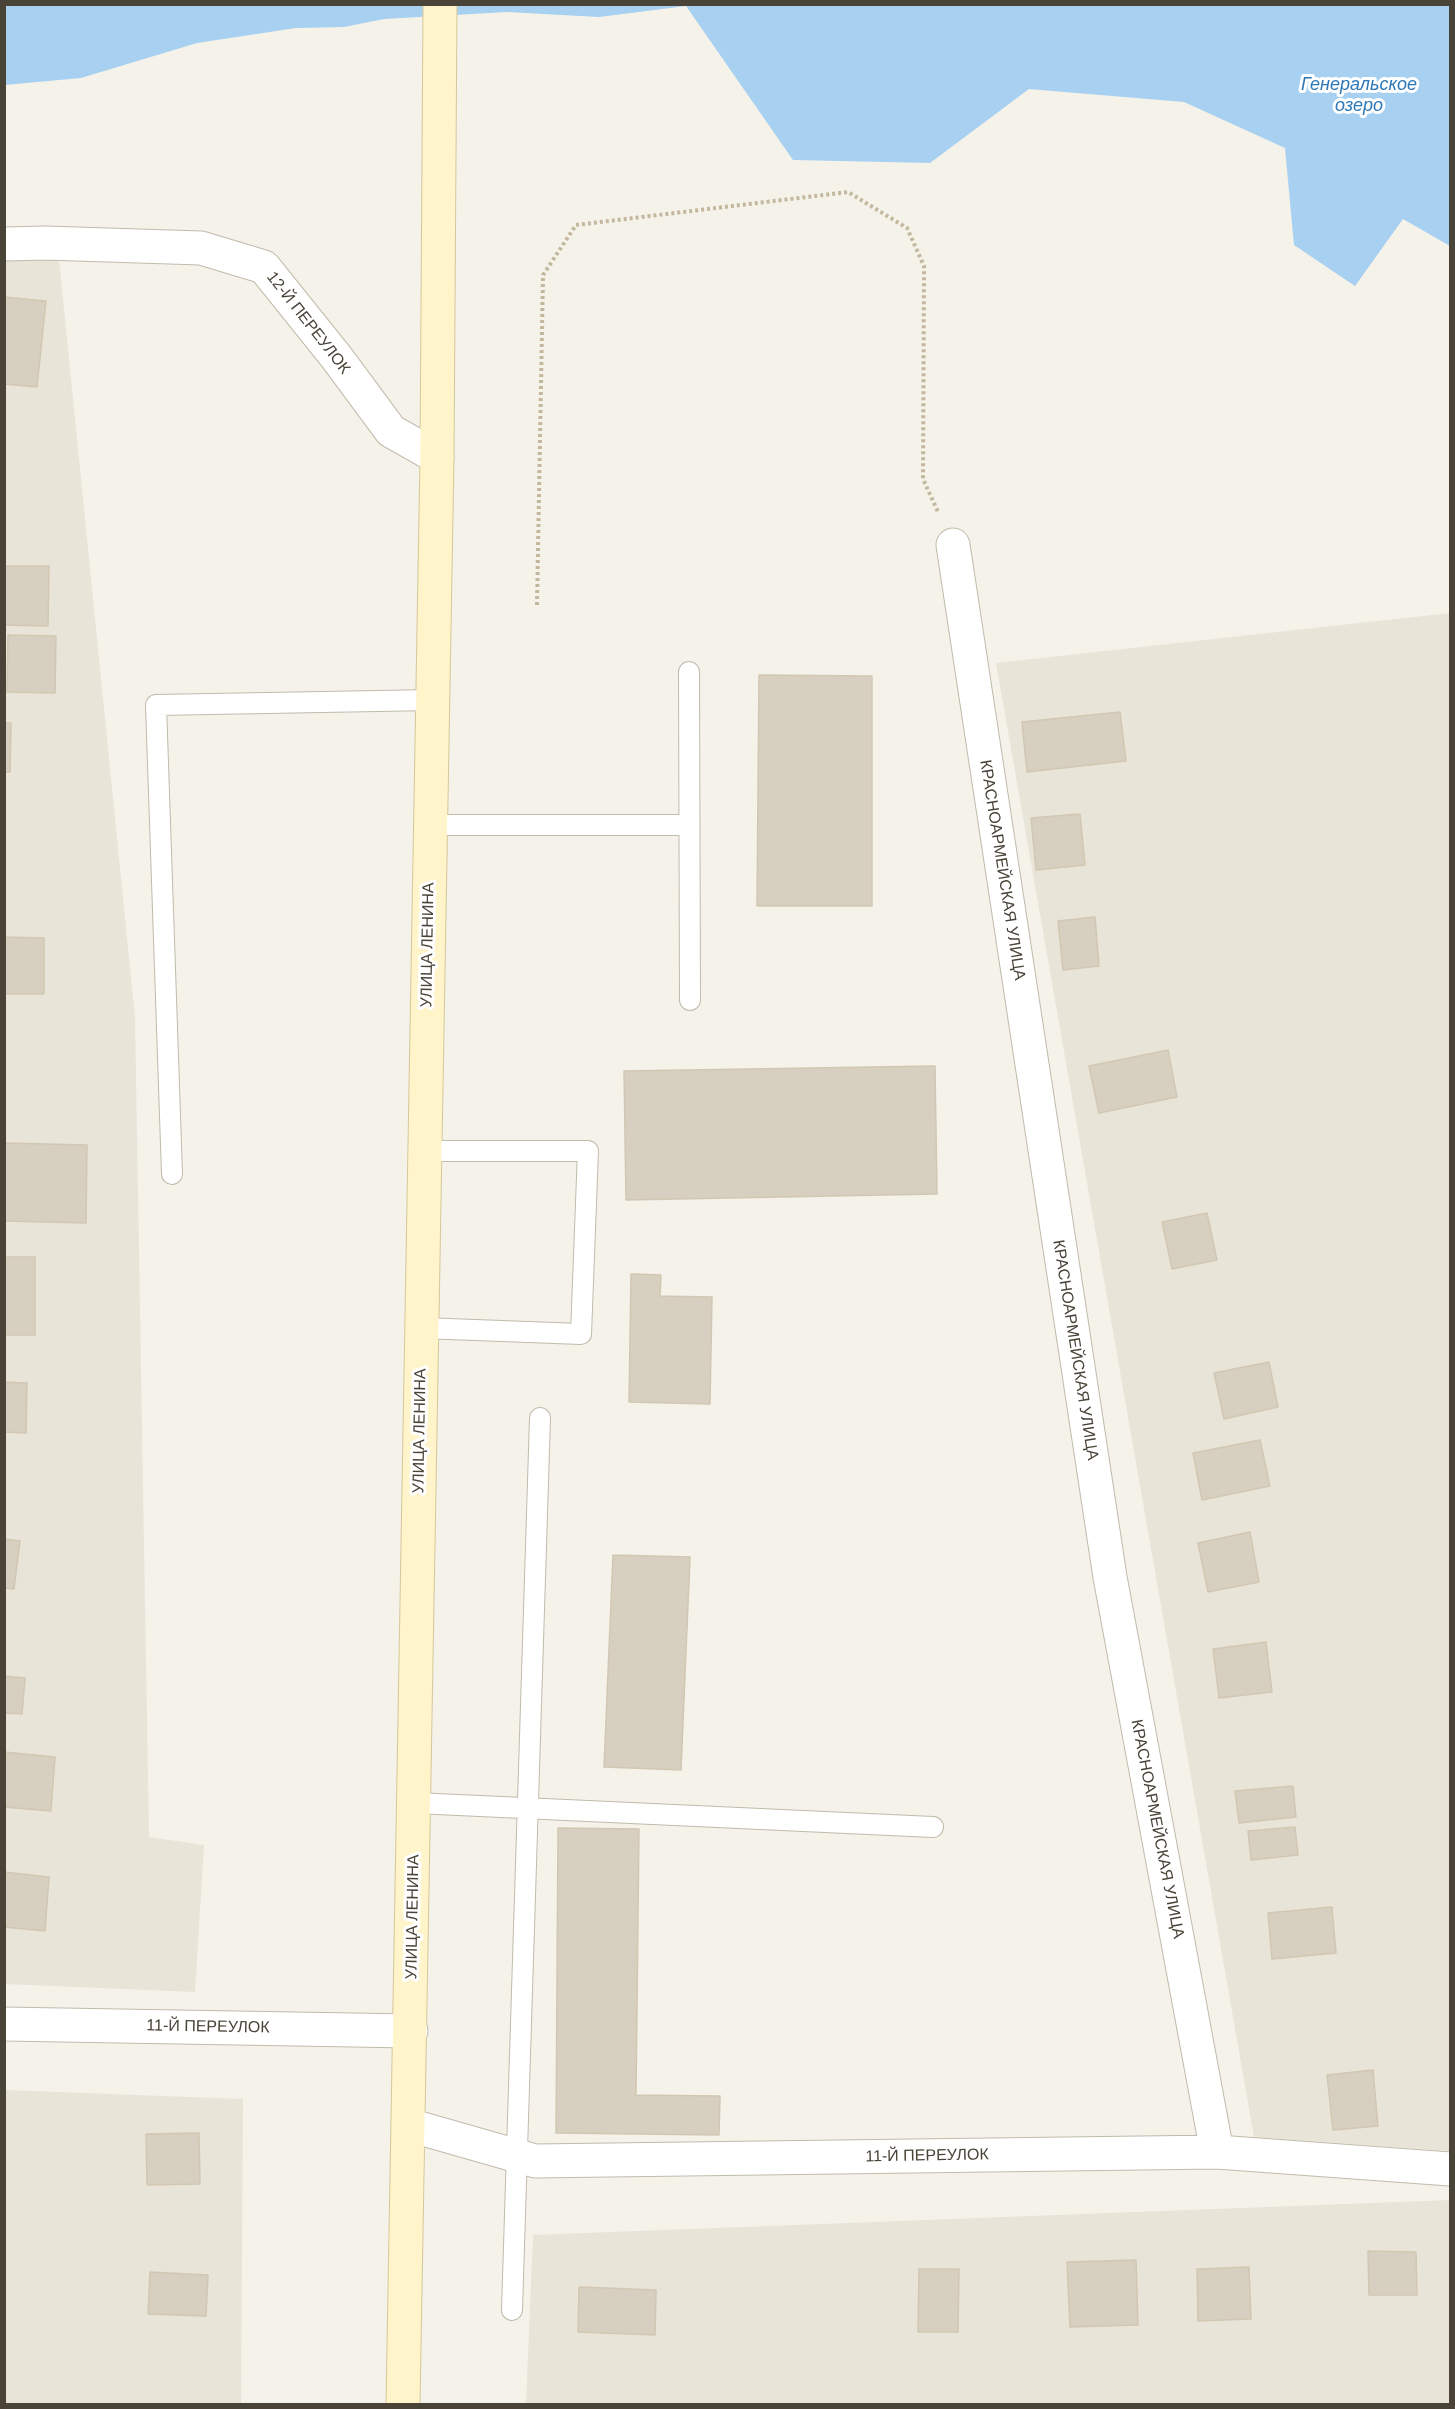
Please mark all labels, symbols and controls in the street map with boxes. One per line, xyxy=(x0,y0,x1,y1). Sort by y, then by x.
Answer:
water label: Генеральское озеро xyxy=(1301,74,1417,116)
street label: 12-Й ПЕРЕУЛОК xyxy=(262,268,354,378)
street label: КРАСНОАРМЕЙСКАЯ УЛИЦА xyxy=(975,758,1029,982)
street label: УЛИЦА ЛЕНИНА xyxy=(417,882,439,1008)
street label: КРАСНОАРМЕЙСКАЯ УЛИЦА xyxy=(1048,1238,1102,1462)
street label: УЛИЦА ЛЕНИНА xyxy=(409,1368,431,1494)
street label: КРАСНОАРМЕЙСКАЯ УЛИЦА xyxy=(1126,1718,1188,1940)
street label: УЛИЦА ЛЕНИНА xyxy=(402,1854,424,1980)
street label: 11-Й ПЕРЕУЛОК xyxy=(146,2016,270,2038)
street label: 11-Й ПЕРЕУЛОК xyxy=(865,2145,989,2167)

